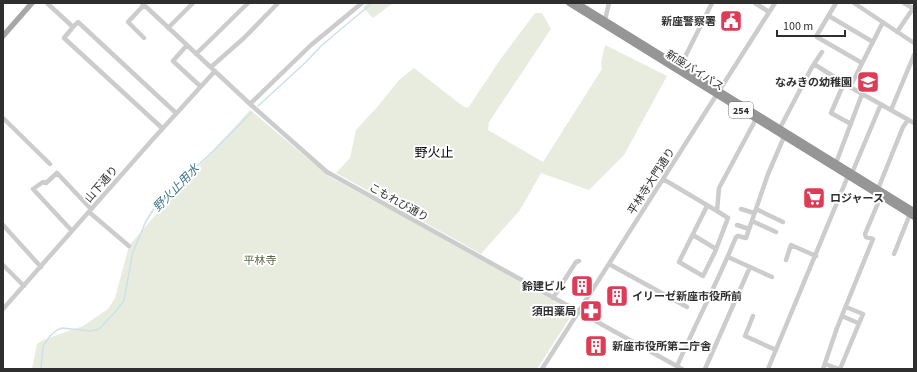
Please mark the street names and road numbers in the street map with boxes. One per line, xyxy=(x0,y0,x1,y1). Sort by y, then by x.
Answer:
street label: 新座バイパス xyxy=(663,47,727,94)
road number: 254 xyxy=(729,102,753,118)
street label: 平林寺大門通り xyxy=(624,145,679,218)
street label: 山下通り xyxy=(81,163,121,206)
street label: こもれび通り xyxy=(366,180,431,225)

